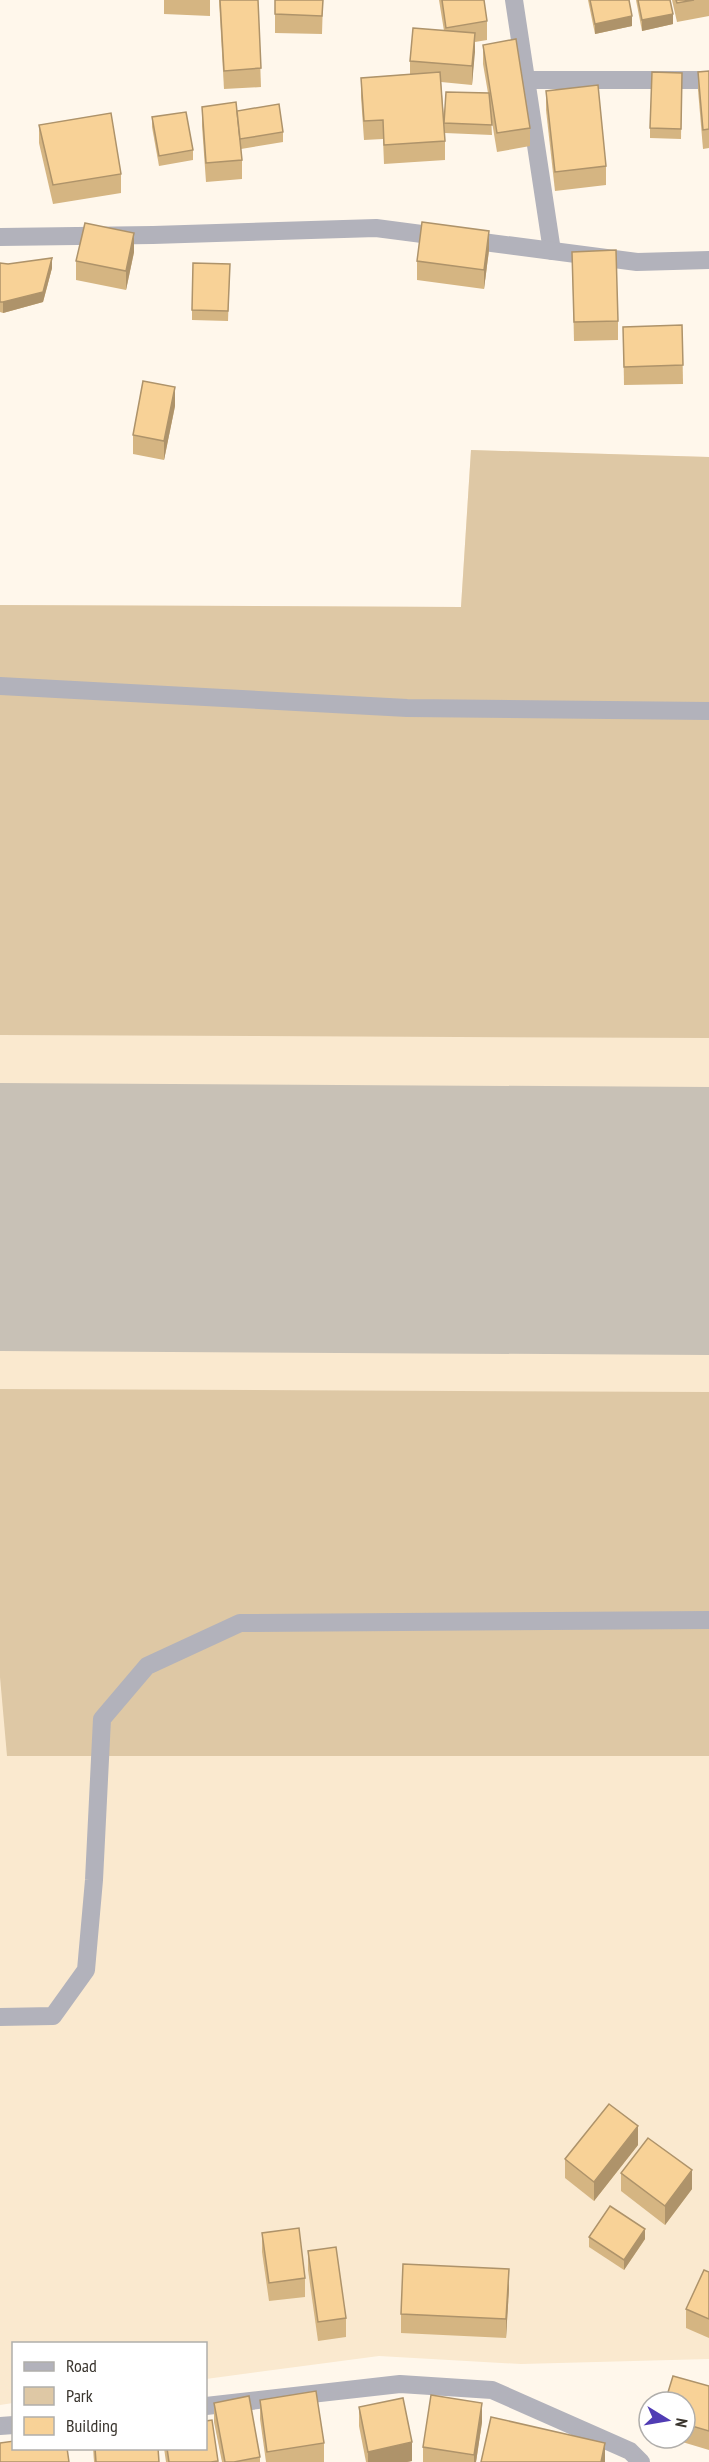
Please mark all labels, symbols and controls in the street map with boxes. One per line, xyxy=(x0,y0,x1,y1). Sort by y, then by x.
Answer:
legend xyxy=(12,2342,207,2450)
text: Road xyxy=(66,2354,97,2377)
text: Park xyxy=(66,2384,93,2407)
north arrow xyxy=(637,2390,697,2450)
text: Building xyxy=(66,2414,118,2437)
text: N xyxy=(671,2417,692,2429)

